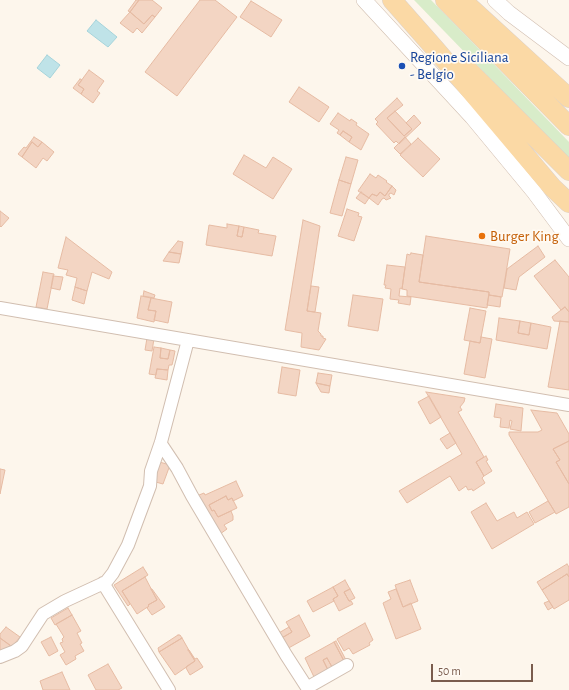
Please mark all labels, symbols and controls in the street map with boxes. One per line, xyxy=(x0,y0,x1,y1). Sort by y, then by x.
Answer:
place label: Regione Siciliana - Belgio xyxy=(410,48,509,83)
marker: Regione Siciliana - Belgio xyxy=(397,61,407,71)
place label: Burger King xyxy=(490,227,559,245)
marker: Burger King xyxy=(477,231,487,241)
scale bar xyxy=(433,656,535,682)
text: 50 m xyxy=(438,665,461,677)

